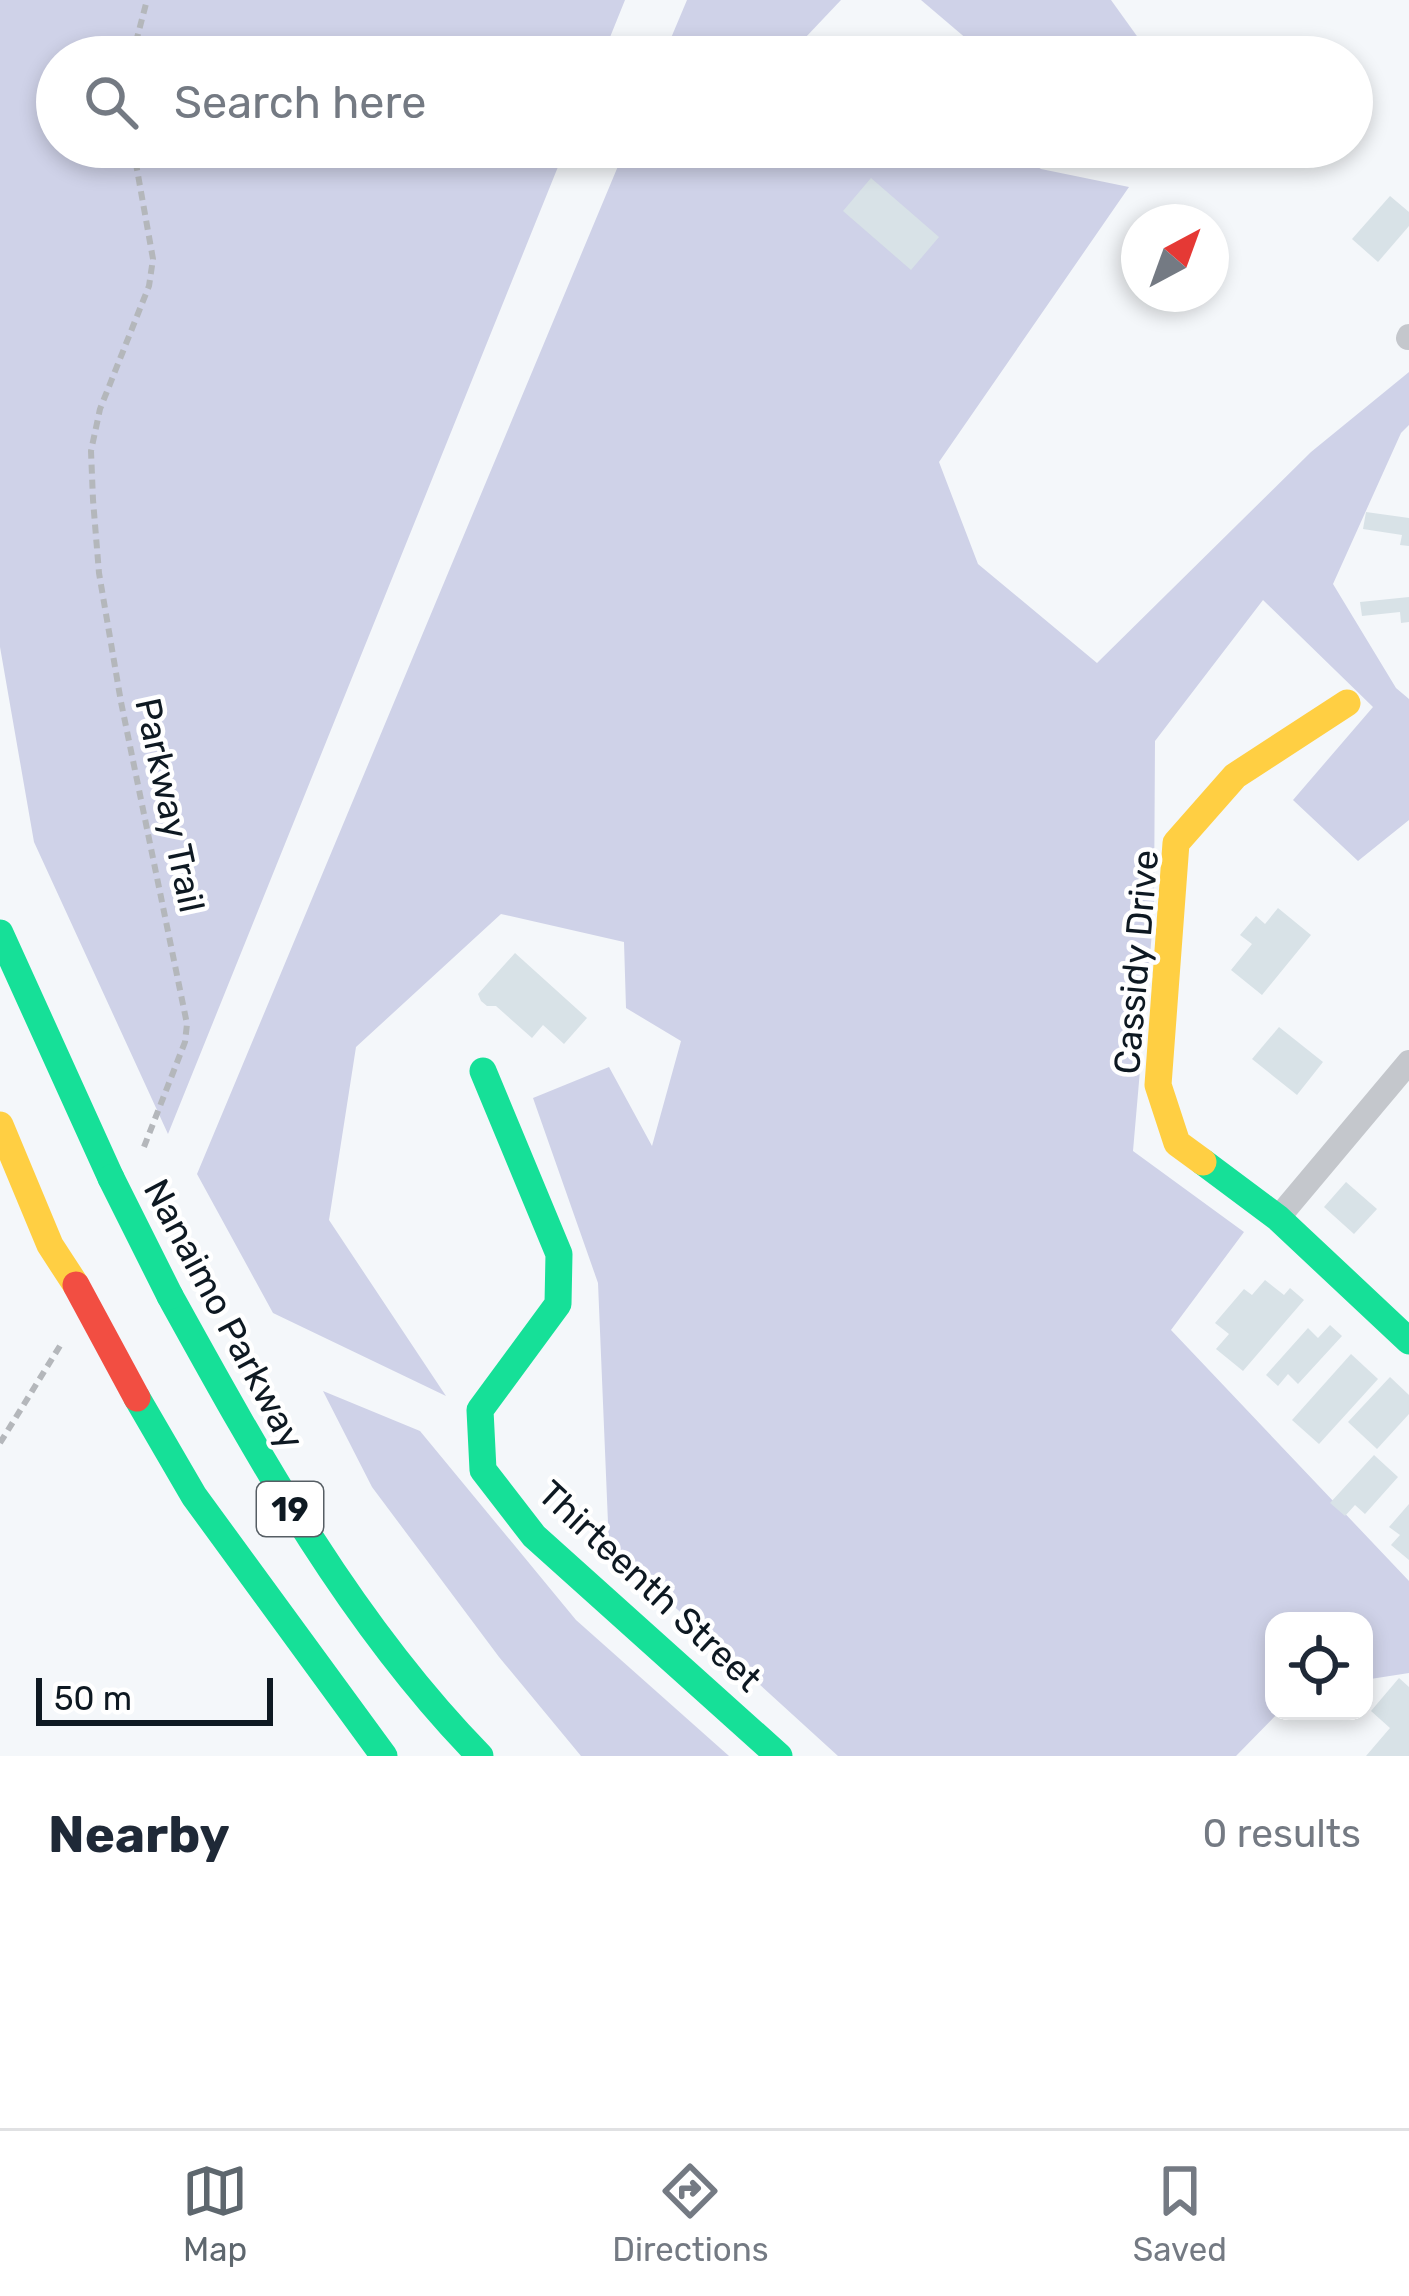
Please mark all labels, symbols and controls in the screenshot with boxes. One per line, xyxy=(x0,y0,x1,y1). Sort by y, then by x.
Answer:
search box xyxy=(36,36,1373,168)
icon: search xyxy=(78,69,144,135)
text: Search here xyxy=(174,76,426,129)
north arrow xyxy=(1121,204,1229,312)
street label: Parkway Trail xyxy=(126,694,214,916)
street label: Cassidy Drive xyxy=(1105,848,1167,1076)
street label: Nanaimo Parkway xyxy=(135,1172,313,1456)
street label: Thirteenth Street xyxy=(530,1472,770,1700)
road number: 19 xyxy=(257,1482,323,1536)
map controls xyxy=(1265,1612,1373,1720)
button: locate xyxy=(1265,1612,1373,1720)
scale bar xyxy=(36,1672,273,1725)
text: 50 m xyxy=(54,1679,132,1718)
text: Nearby xyxy=(48,1804,230,1865)
text: 0 results xyxy=(1202,1811,1361,1857)
tab: Map xyxy=(182,2158,248,2269)
tab: Directions xyxy=(612,2158,769,2269)
tab: Saved xyxy=(1133,2158,1227,2269)

